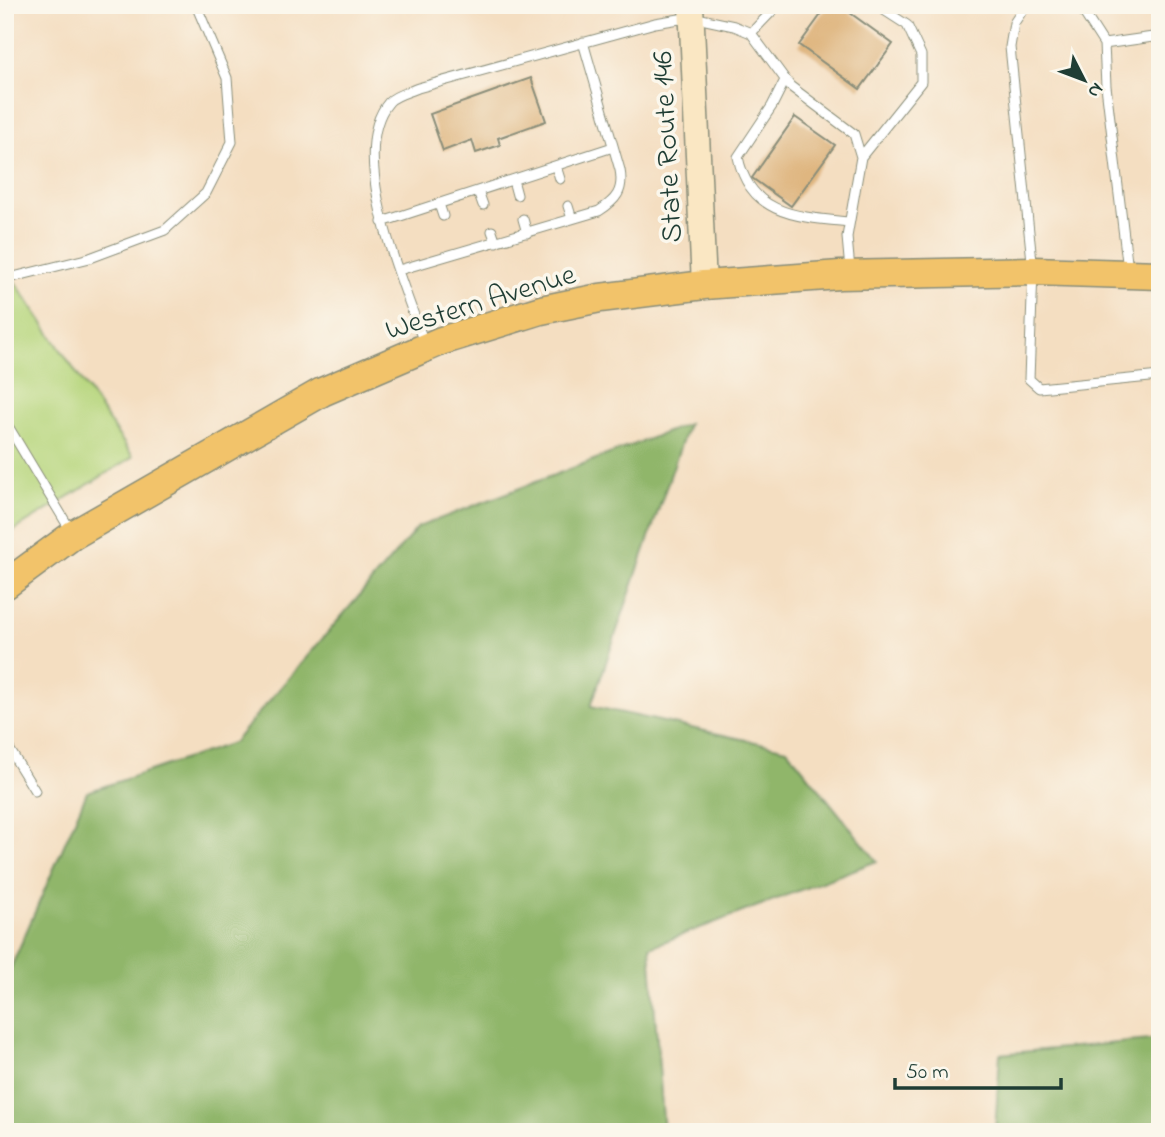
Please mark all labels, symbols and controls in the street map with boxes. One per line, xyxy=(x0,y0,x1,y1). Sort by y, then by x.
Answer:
north arrow xyxy=(1050,46,1120,116)
street label: State Route 146 xyxy=(642,50,696,244)
text: N xyxy=(1080,76,1109,104)
street label: Western Avenue xyxy=(380,254,582,354)
scale bar xyxy=(895,1046,1062,1090)
text: 50 m xyxy=(906,1058,949,1088)

